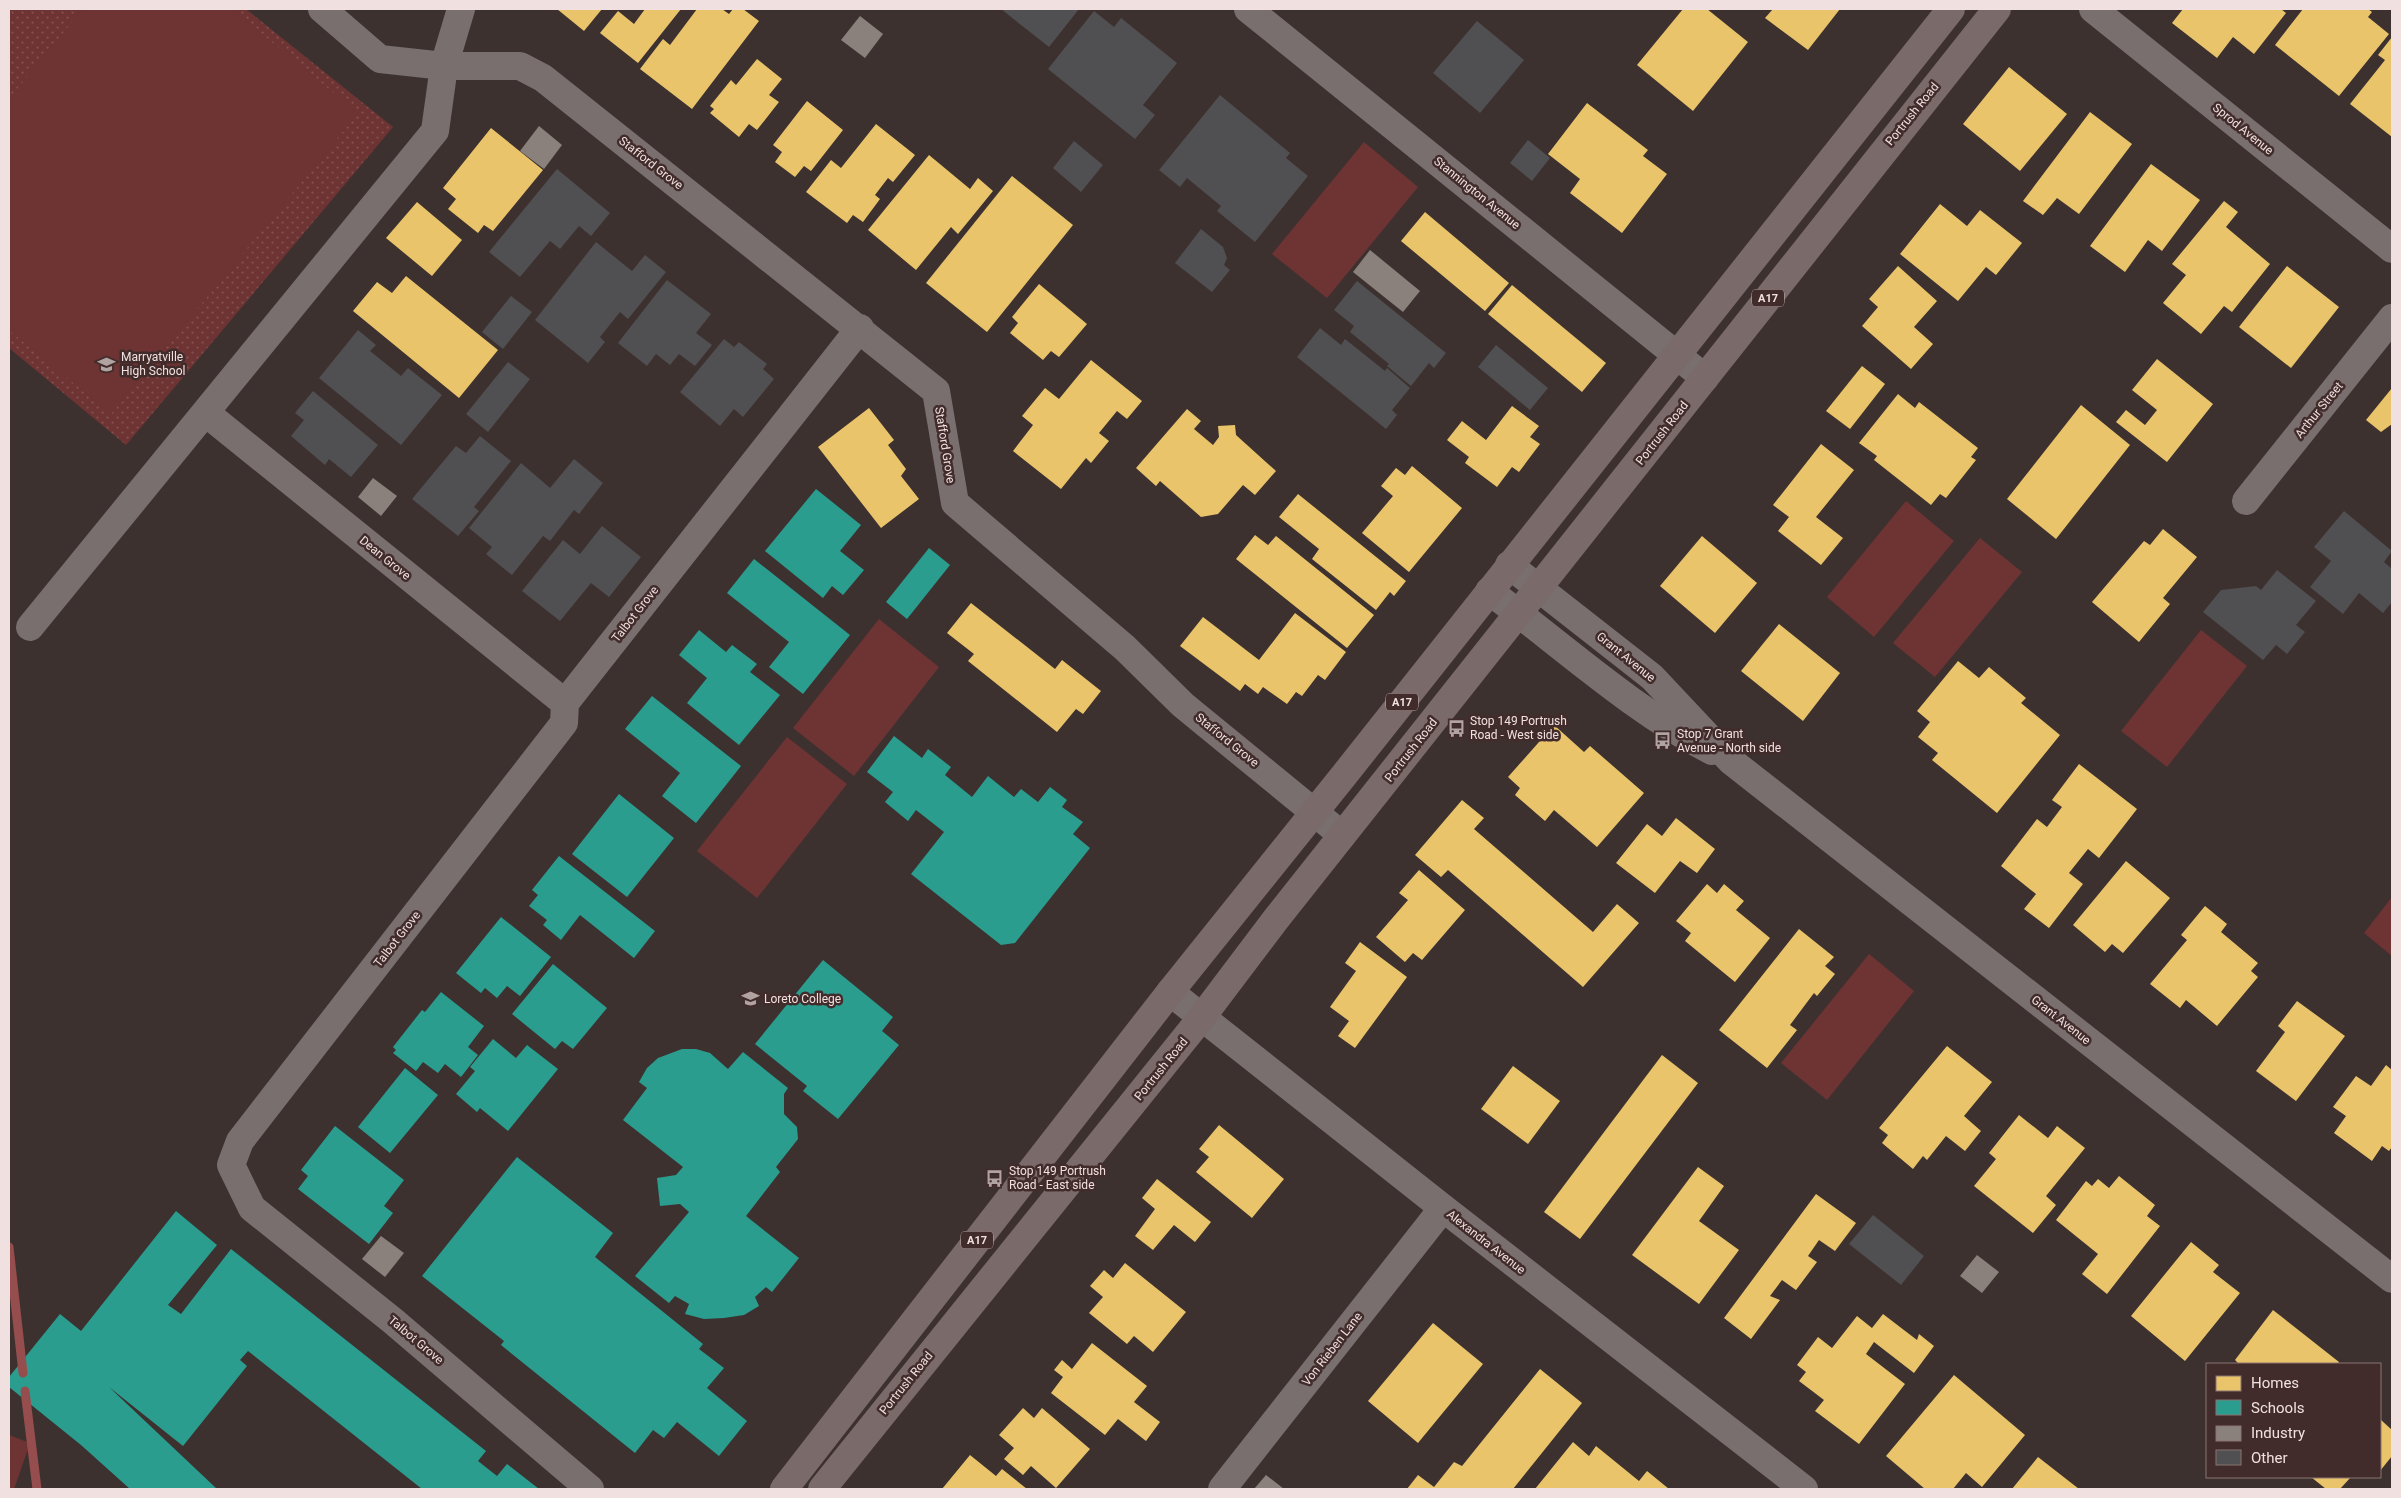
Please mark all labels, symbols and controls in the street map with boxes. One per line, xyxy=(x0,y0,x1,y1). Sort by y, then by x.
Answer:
street label: Portrush Road xyxy=(1882,80,1942,148)
street label: Sprod Avenue xyxy=(2210,100,2276,158)
street label: Stafford Grove xyxy=(616,134,686,192)
street label: Stannington Avenue xyxy=(1431,154,1523,232)
road number: A17 xyxy=(1752,290,1784,306)
place label: Marryatville High School xyxy=(121,350,185,378)
school or university icon: Marryatville High School xyxy=(97,354,117,374)
street label: Arthur Street xyxy=(2292,379,2346,441)
street label: Portrush Road xyxy=(1633,398,1691,468)
street label: Stafford Grove xyxy=(932,406,958,484)
street label: Dean Grove xyxy=(357,533,413,583)
street label: Talbot Grove xyxy=(609,583,661,645)
street label: Grant Avenue xyxy=(1594,629,1658,685)
road number: A17 xyxy=(1386,694,1418,710)
street label: Stafford Grove xyxy=(1192,710,1262,770)
place label: Stop 149 Portrush Road - West side xyxy=(1470,714,1567,742)
street label: Portrush Road xyxy=(1382,715,1440,785)
bus stop icon: Stop 149 Portrush Road - West side xyxy=(1446,718,1466,738)
place label: Stop 7 Grant Avenue - North side xyxy=(1677,727,1781,755)
bus stop icon: Stop 7 Grant Avenue - North side xyxy=(1653,731,1673,751)
street label: Talbot Grove xyxy=(371,908,423,970)
school or university icon: Loreto College xyxy=(740,989,760,1009)
place label: Loreto College xyxy=(764,992,841,1006)
street label: Grant Avenue xyxy=(2029,993,2093,1047)
street label: Portrush Road xyxy=(1131,1035,1191,1103)
place label: Stop 149 Portrush Road - East side xyxy=(1009,1164,1106,1192)
bus stop icon: Stop 149 Portrush Road - East side xyxy=(985,1168,1005,1188)
street label: Alexandra Avenue xyxy=(1444,1207,1528,1277)
road number: A17 xyxy=(961,1232,993,1248)
street label: Von Rieben Lane xyxy=(1299,1310,1365,1388)
street label: Talbot Grove xyxy=(386,1313,446,1367)
street label: Portrush Road xyxy=(876,1349,936,1417)
legend xyxy=(2206,1363,2381,1478)
text: Homes xyxy=(2251,1374,2299,1392)
text: Schools xyxy=(2251,1399,2305,1417)
text: Industry xyxy=(2251,1424,2305,1442)
text: Other xyxy=(2251,1449,2288,1467)

